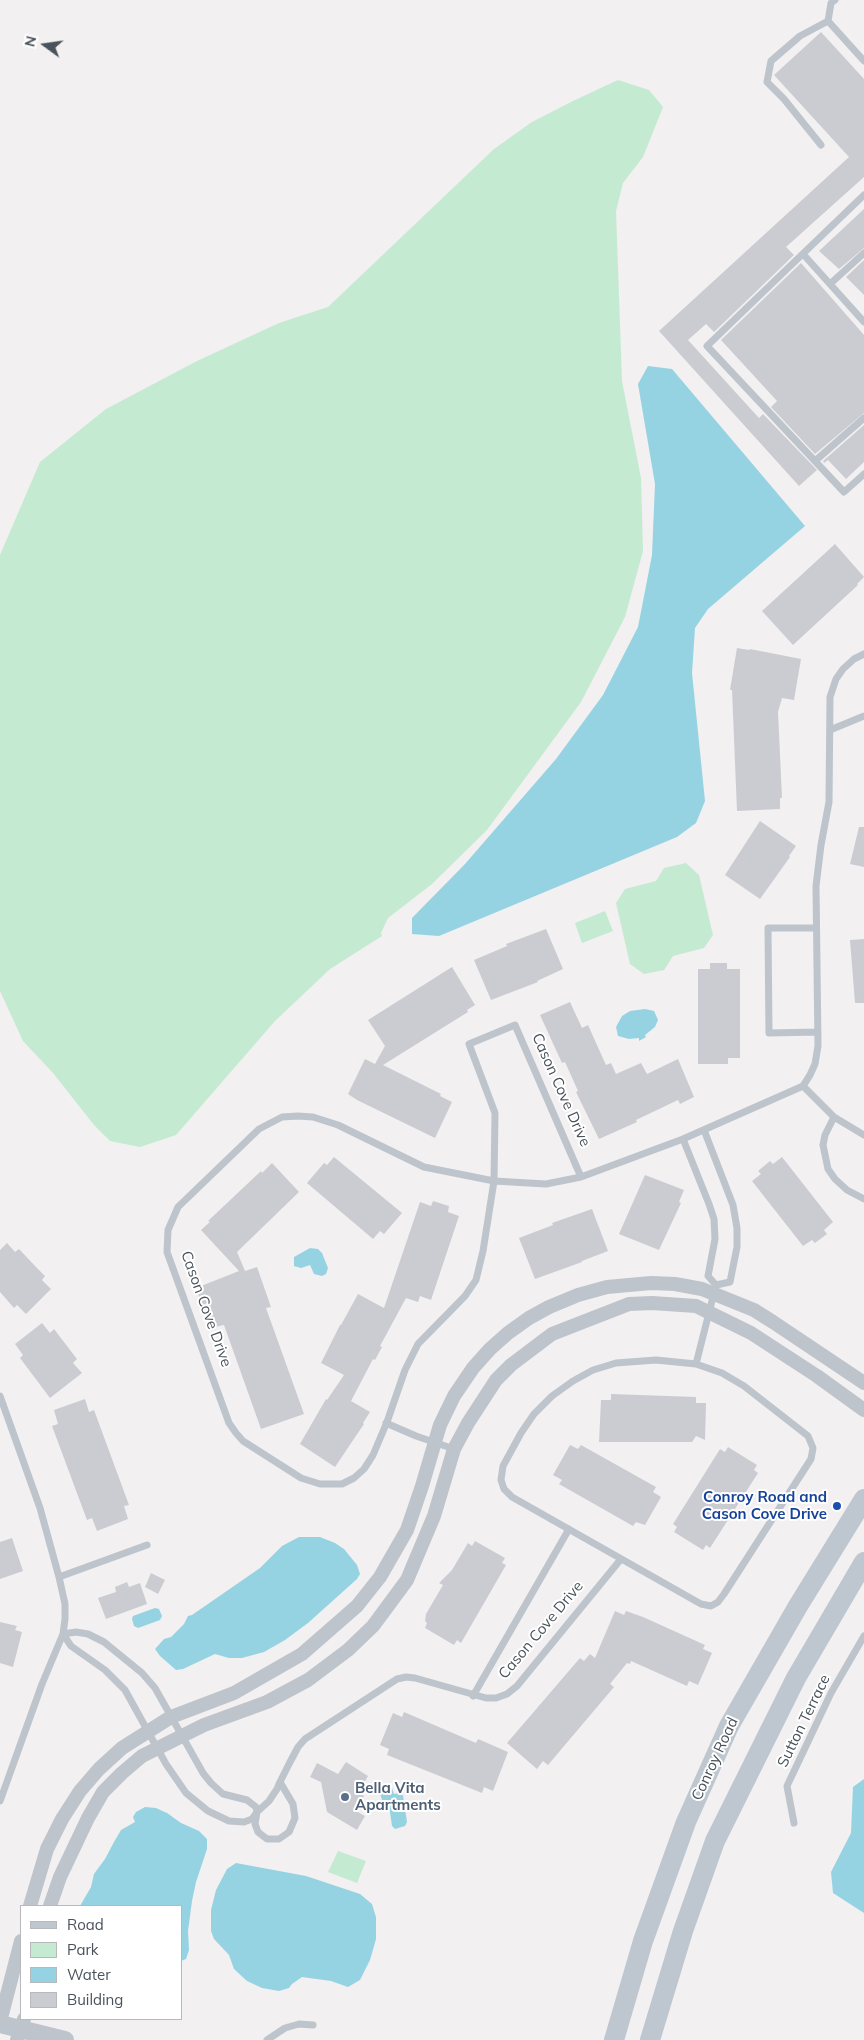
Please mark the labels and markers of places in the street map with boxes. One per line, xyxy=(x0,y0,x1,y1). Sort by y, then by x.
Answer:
place label: Conroy Road and Cason Cove Drive xyxy=(702,1488,827,1523)
marker: Conroy Road and Cason Cove Drive xyxy=(831,1500,843,1512)
place label: Bella Vita Apartments xyxy=(355,1779,441,1814)
marker: Bella Vita Apartments xyxy=(339,1791,351,1803)

